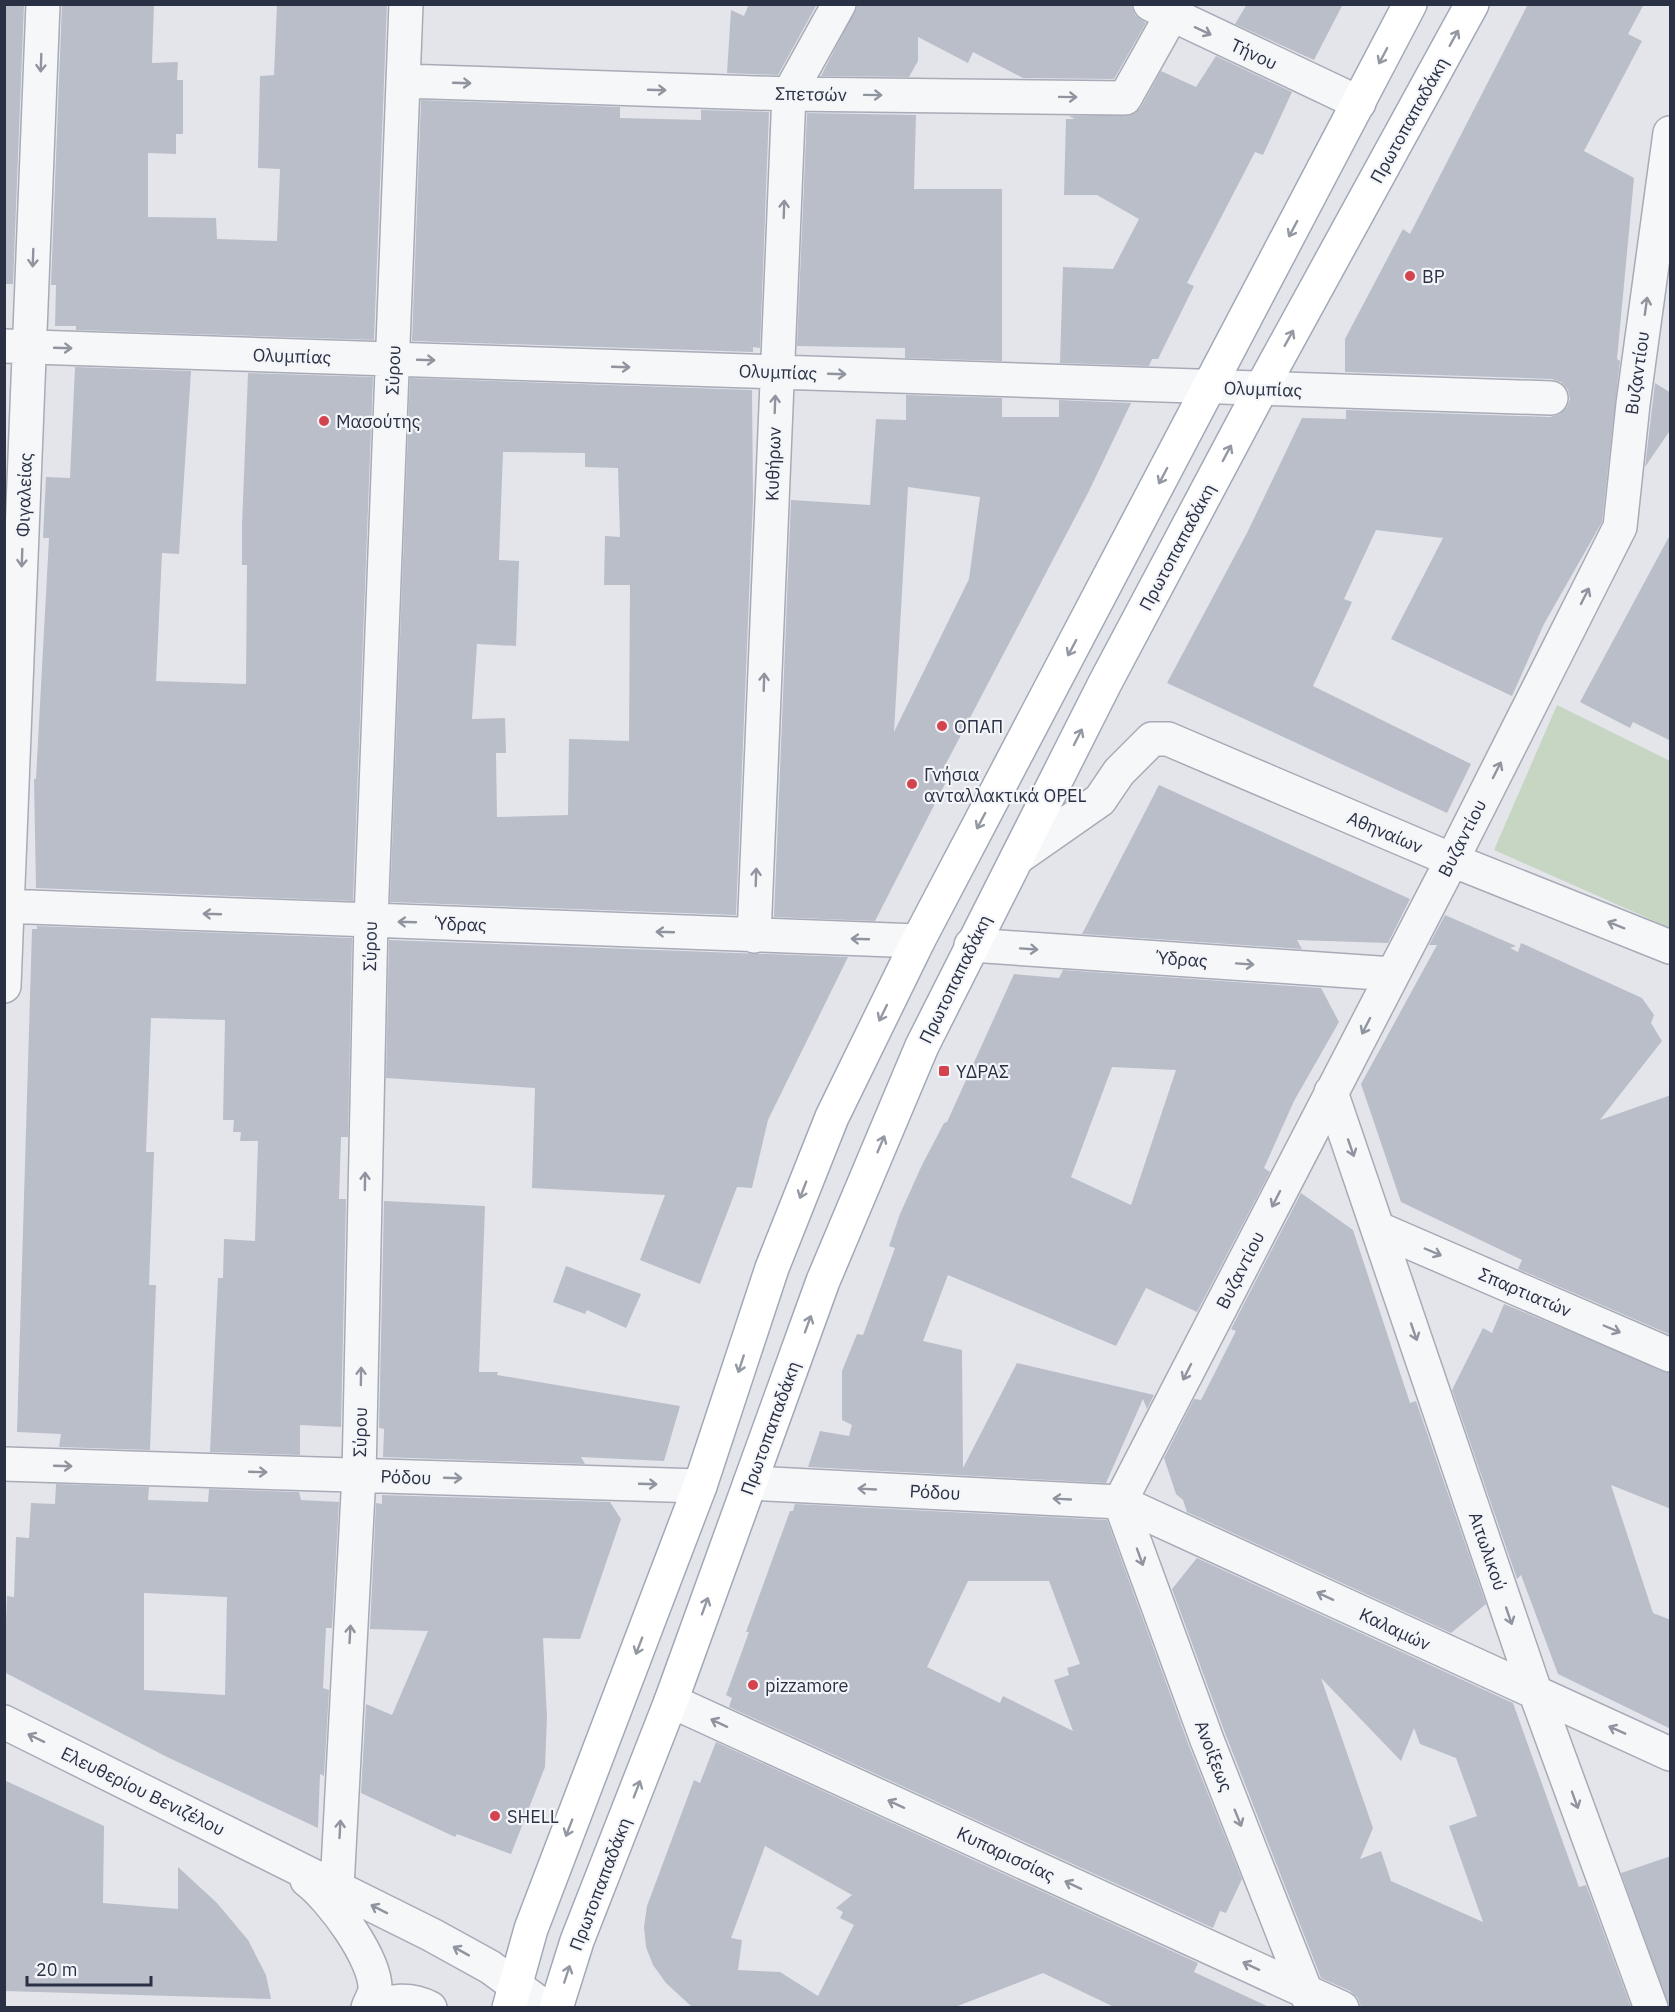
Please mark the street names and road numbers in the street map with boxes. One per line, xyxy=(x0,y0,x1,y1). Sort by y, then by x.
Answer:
street label: Τήνου xyxy=(1227,33,1281,75)
street label: Πρωτοπαπαδάκη xyxy=(1365,53,1453,187)
street label: Σπετσών xyxy=(775,82,847,106)
street label: Βυζαντίου xyxy=(1620,330,1654,416)
street label: Ολυμπίας xyxy=(252,343,332,369)
street label: Σύρου xyxy=(381,345,405,395)
street label: Ολυμπίας xyxy=(738,359,818,385)
street label: Ολυμπίας xyxy=(1223,376,1303,402)
street label: Κυθήρων xyxy=(760,427,786,501)
street label: Φιγαλείας xyxy=(11,452,37,538)
street label: Πρωτοπαπαδάκη xyxy=(1134,480,1220,614)
street label: Βυζαντίου xyxy=(1433,795,1491,881)
street label: Αθηναίων xyxy=(1344,806,1426,858)
street label: Πρωτοπαπαδάκη xyxy=(914,911,996,1047)
street label: Ύδρας xyxy=(434,912,487,936)
street label: Σύρου xyxy=(358,921,382,971)
street label: Ύδρας xyxy=(1155,946,1209,972)
street label: Βυζαντίου xyxy=(1211,1227,1269,1313)
street label: Σπαρτιατών xyxy=(1475,1262,1575,1322)
street label: Πρωτοπαπαδάκη xyxy=(735,1358,805,1498)
street label: Σύρου xyxy=(348,1407,372,1457)
street label: Ρόδου xyxy=(380,1465,432,1489)
street label: Ρόδου xyxy=(909,1479,961,1505)
street label: Αιτωλικού xyxy=(1464,1509,1512,1593)
street label: Καλαμών xyxy=(1356,1603,1434,1655)
street label: Ανοίξεως xyxy=(1190,1717,1238,1795)
street label: Ελευθερίου Βενιζέλου xyxy=(57,1741,229,1841)
street label: Πρωτοπαπαδάκη xyxy=(564,1814,636,1954)
street label: Κυπαρισσίας xyxy=(953,1821,1059,1887)

